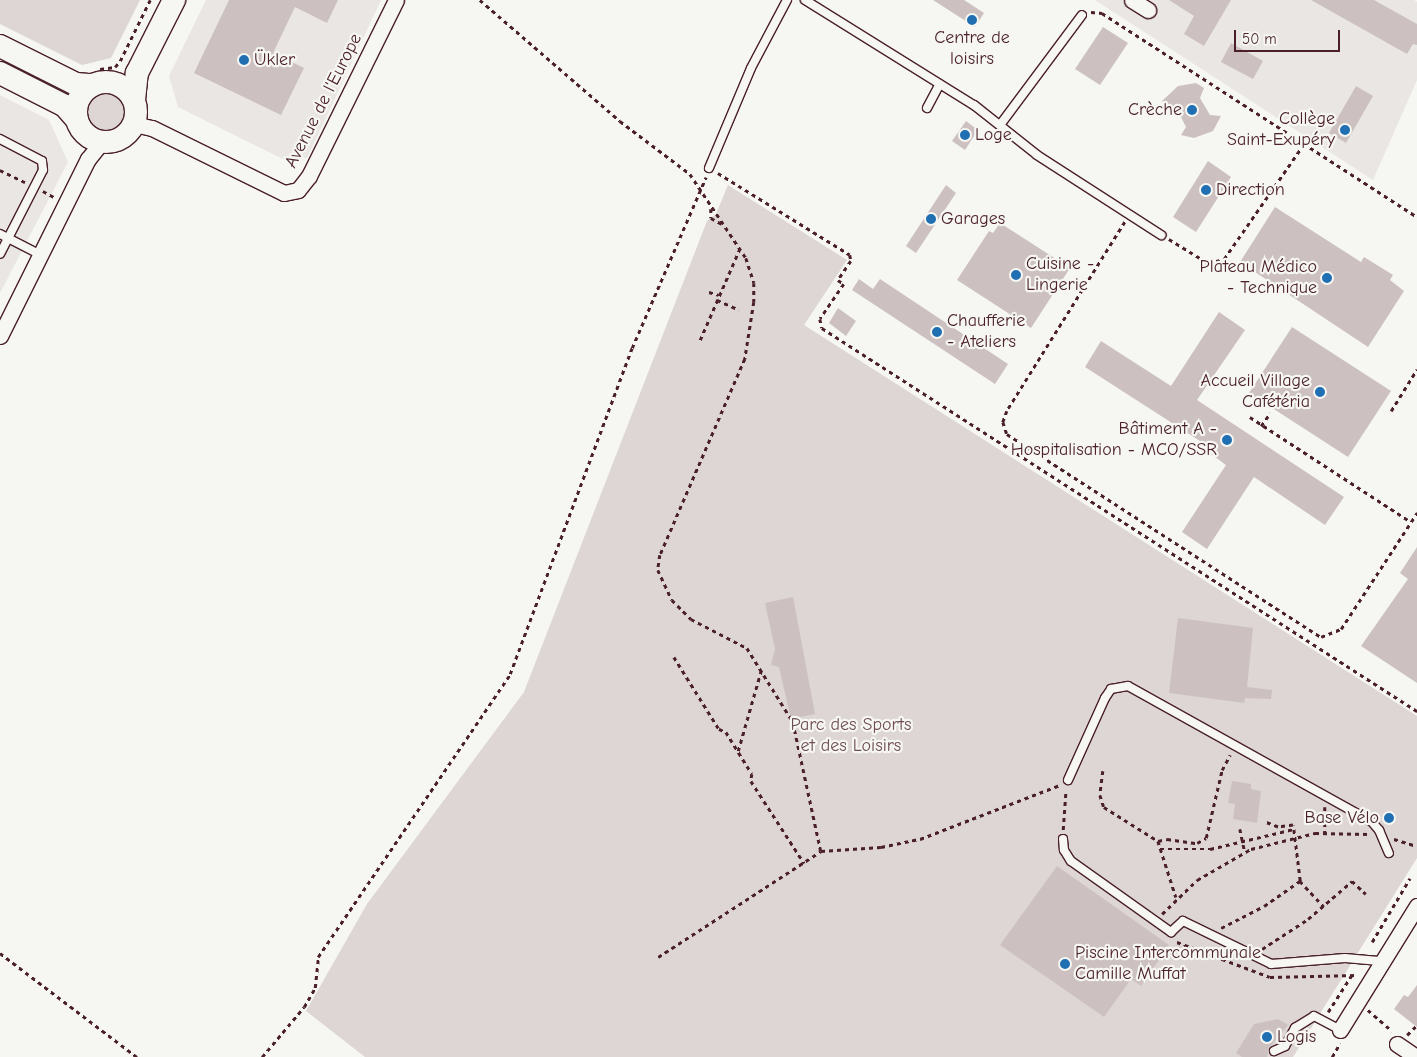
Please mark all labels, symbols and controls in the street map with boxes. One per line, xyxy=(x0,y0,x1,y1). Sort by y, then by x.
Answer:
marker: Centre de loisirs xyxy=(966,14,978,26)
scale bar xyxy=(1237,20,1343,52)
place label: Centre de loisirs xyxy=(934,28,1010,70)
street label: Avenue de l'Europe xyxy=(281,30,367,172)
text: 50 m xyxy=(1242,30,1277,48)
place label: Ükler xyxy=(254,49,295,71)
marker: Ükler xyxy=(238,54,250,66)
place label: Crèche xyxy=(1128,99,1182,121)
marker: Crèche xyxy=(1186,104,1198,116)
place label: Collège Saint-Exupéry xyxy=(1227,109,1335,152)
place label: Loge xyxy=(975,124,1012,146)
marker: Collège Saint-Exupéry xyxy=(1339,124,1351,136)
marker: Loge xyxy=(959,129,971,141)
place label: Direction xyxy=(1216,179,1285,201)
marker: Direction xyxy=(1200,184,1212,196)
place label: Garages xyxy=(941,208,1005,230)
marker: Garages xyxy=(925,213,937,225)
place label: Cuisine - Lingerie xyxy=(1026,254,1094,296)
place label: Plateau Médico - Technique xyxy=(1200,257,1317,300)
marker: Cuisine - Lingerie xyxy=(1010,269,1022,281)
marker: Plateau Médico - Technique xyxy=(1321,272,1333,284)
place label: Chaufferie - Ateliers xyxy=(947,311,1025,354)
marker: Chaufferie - Ateliers xyxy=(931,326,943,338)
place label: Accueil Village Cafétéria xyxy=(1200,371,1310,414)
marker: Accueil Village Cafétéria xyxy=(1314,386,1326,398)
place label: Bâtiment A - Hospitalisation - MCO/SSR xyxy=(1011,419,1217,462)
marker: Bâtiment A - Hospitalisation - MCO/SSR xyxy=(1221,434,1233,446)
park label: Parc des Sports et des Loisirs xyxy=(791,715,911,758)
place label: Base Vélo xyxy=(1304,807,1379,829)
marker: Base Vélo xyxy=(1383,812,1395,824)
place label: Piscine Intercommunale Camille Muffat xyxy=(1075,943,1261,986)
marker: Piscine Intercommunale Camille Muffat xyxy=(1059,958,1071,970)
place label: Logis xyxy=(1277,1026,1316,1048)
marker: Logis xyxy=(1261,1031,1273,1043)

